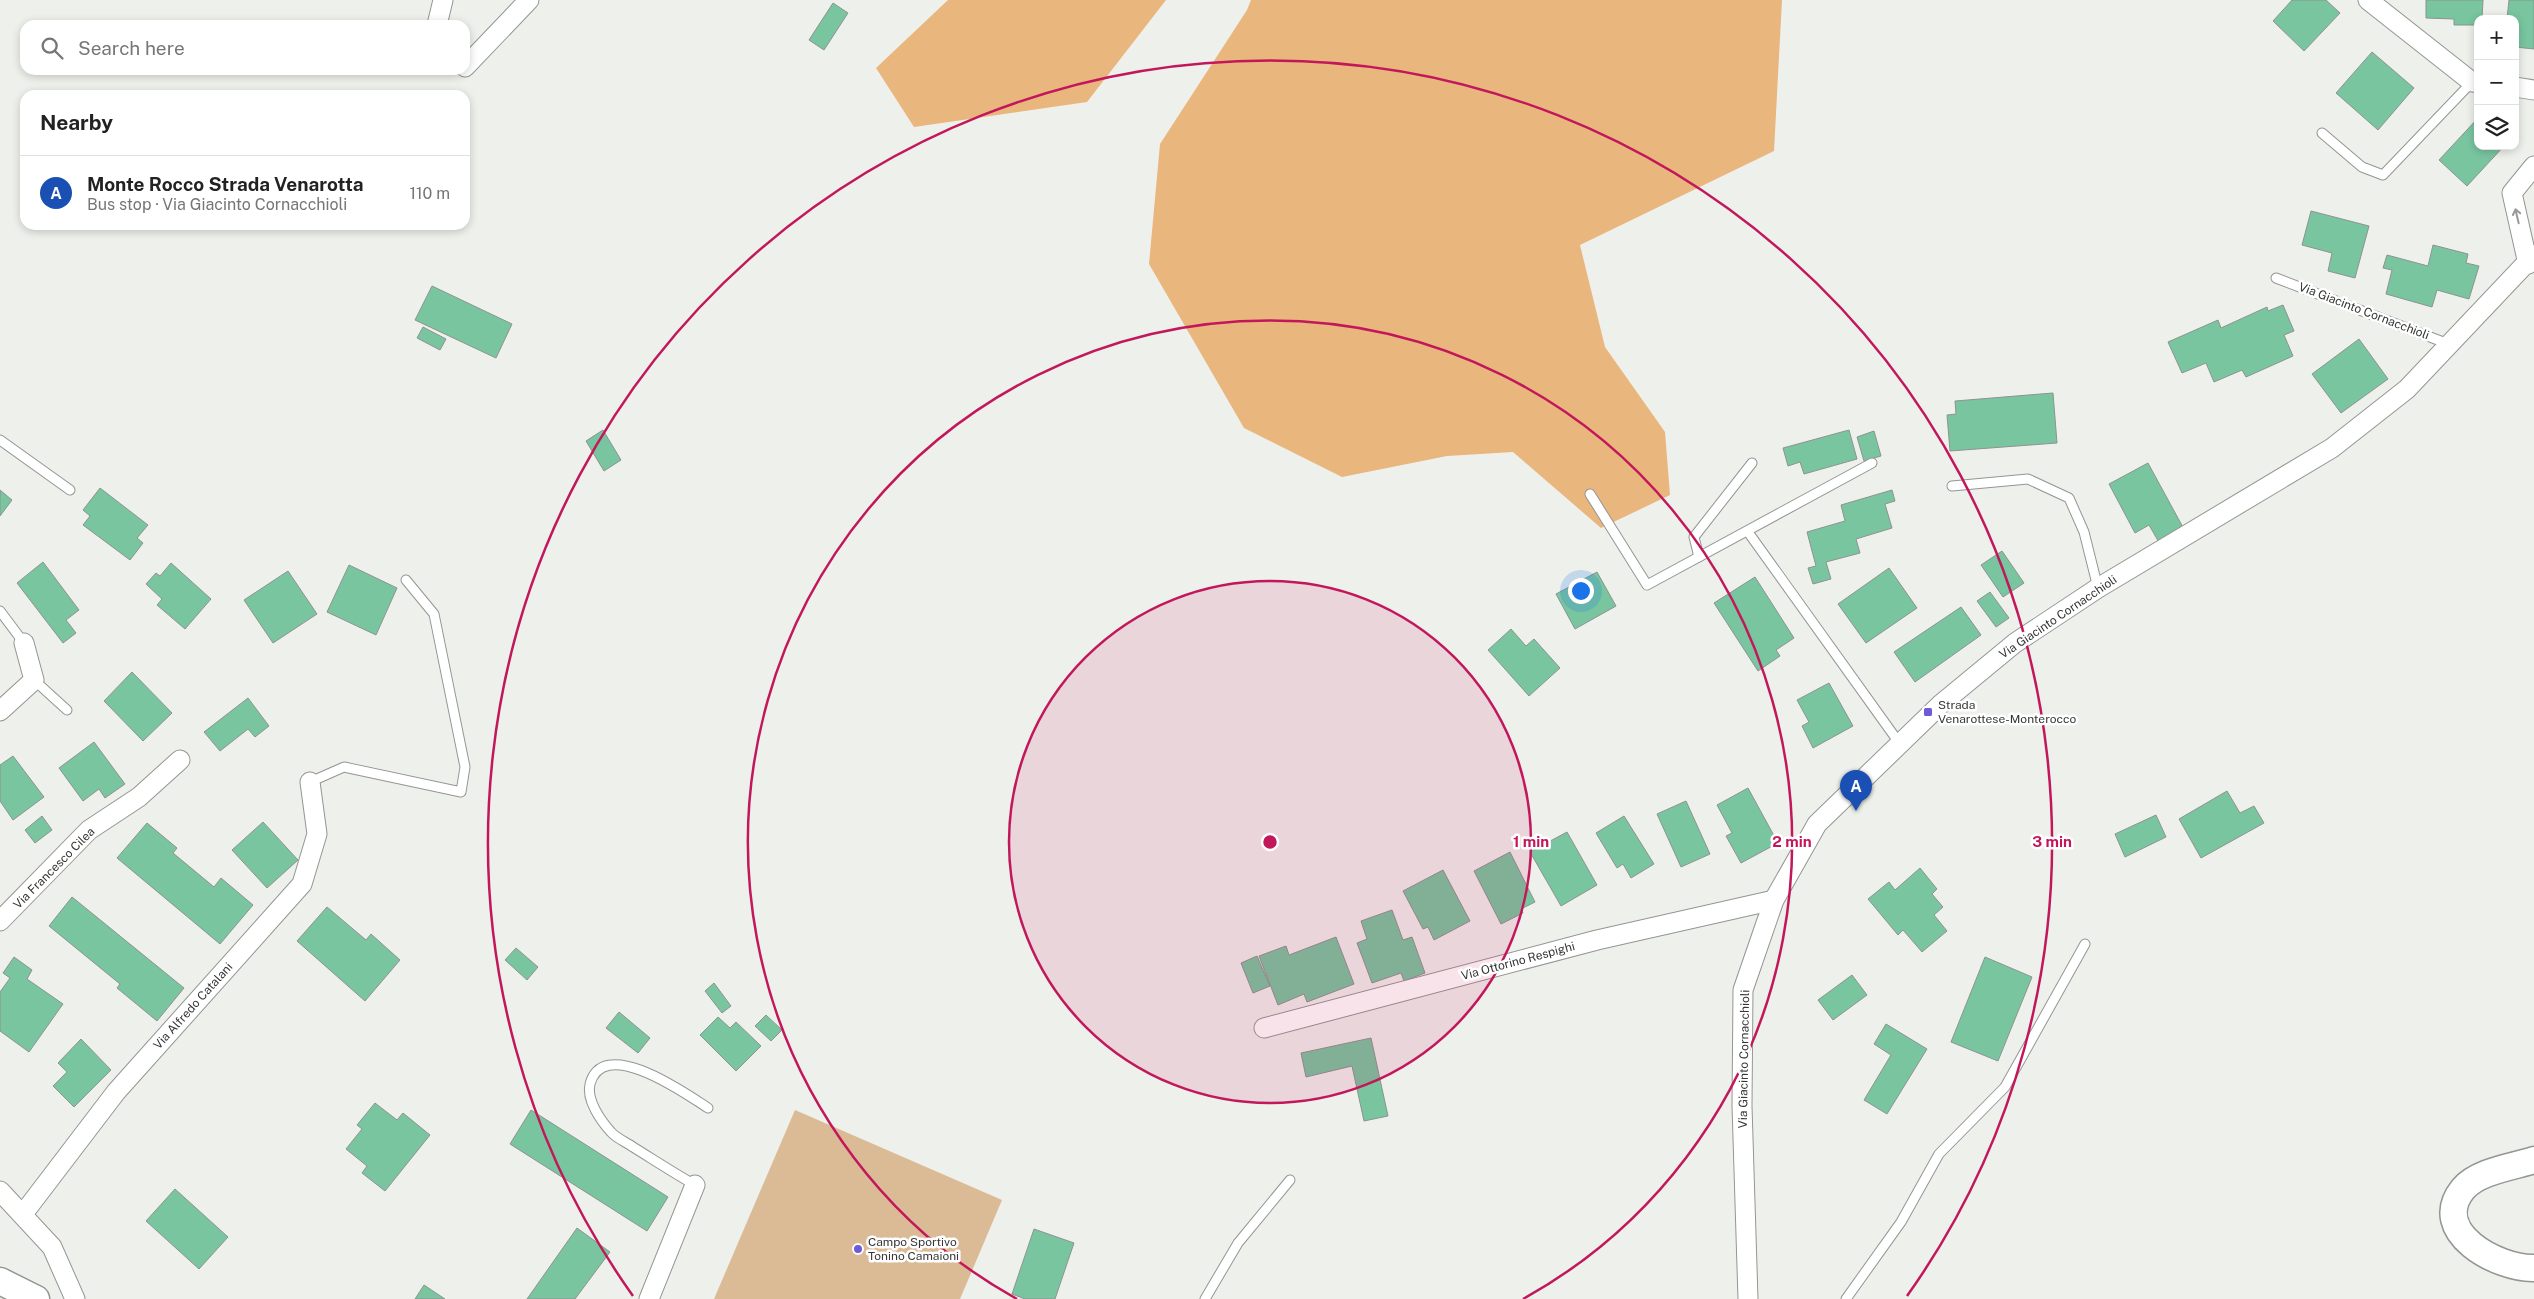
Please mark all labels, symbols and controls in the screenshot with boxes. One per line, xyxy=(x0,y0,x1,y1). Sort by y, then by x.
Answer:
map controls xyxy=(2474,15,2519,150)
button: + xyxy=(2474,15,2519,60)
search box xyxy=(20,20,470,75)
icon: search xyxy=(38,34,66,62)
text: Search here xyxy=(78,37,185,59)
button: − xyxy=(2474,60,2519,105)
button: layers xyxy=(2474,105,2519,150)
text: Nearby xyxy=(40,110,113,135)
text: Monte Rocco Strada Venarotta xyxy=(87,173,364,195)
text: A xyxy=(50,184,62,203)
text: 110 m xyxy=(409,184,450,203)
text: Bus stop · Via Giacinto Cornacchioli xyxy=(87,195,347,214)
one-way arrow xyxy=(2512,209,2521,225)
street label: Via Giacinto Cornacchioli xyxy=(2297,280,2431,342)
street label: Via Giacinto Cornacchioli xyxy=(1997,572,2119,662)
your location xyxy=(1568,578,1594,604)
place label: Strada Venarottese-Monterocco xyxy=(1938,698,2076,726)
marker: Strada Venarottese-Monterocco xyxy=(1922,706,1934,718)
pin: A xyxy=(1840,770,1872,811)
street label: Via Francesco Cilea xyxy=(10,824,98,912)
centre of rings xyxy=(1261,833,1279,851)
text: 1 min xyxy=(1513,833,1549,850)
text: 2 min xyxy=(1772,833,1812,850)
text: 3 min xyxy=(2032,833,2072,850)
street label: Via Ottorino Respighi xyxy=(1460,939,1576,983)
street label: Via Alfredo Catalani xyxy=(151,960,235,1052)
street label: Via Giacinto Cornacchioli xyxy=(1736,990,1752,1128)
place label: Campo Sportivo Tonino Camaioni xyxy=(868,1235,959,1263)
marker: Campo Sportivo Tonino Camaioni xyxy=(852,1243,864,1255)

